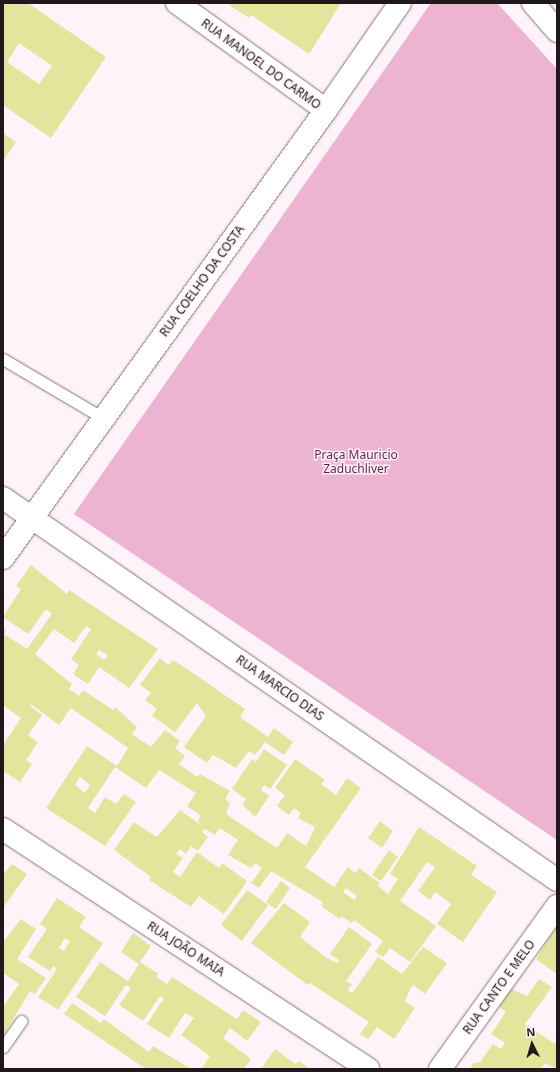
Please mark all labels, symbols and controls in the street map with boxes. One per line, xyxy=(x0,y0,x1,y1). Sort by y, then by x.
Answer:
street label: RUA MANOEL DO CARMO xyxy=(198,16,324,112)
street label: RUA COELHO DA COSTA xyxy=(157,223,247,339)
park label: Praça Mauricio Zaduchliver xyxy=(314,448,398,476)
street label: RUA MARCIO DIAS xyxy=(233,652,327,724)
street label: RUA JOÃO MAIA xyxy=(145,919,227,979)
street label: RUA CANTO E MELO xyxy=(460,937,538,1037)
north arrow xyxy=(512,1024,552,1064)

